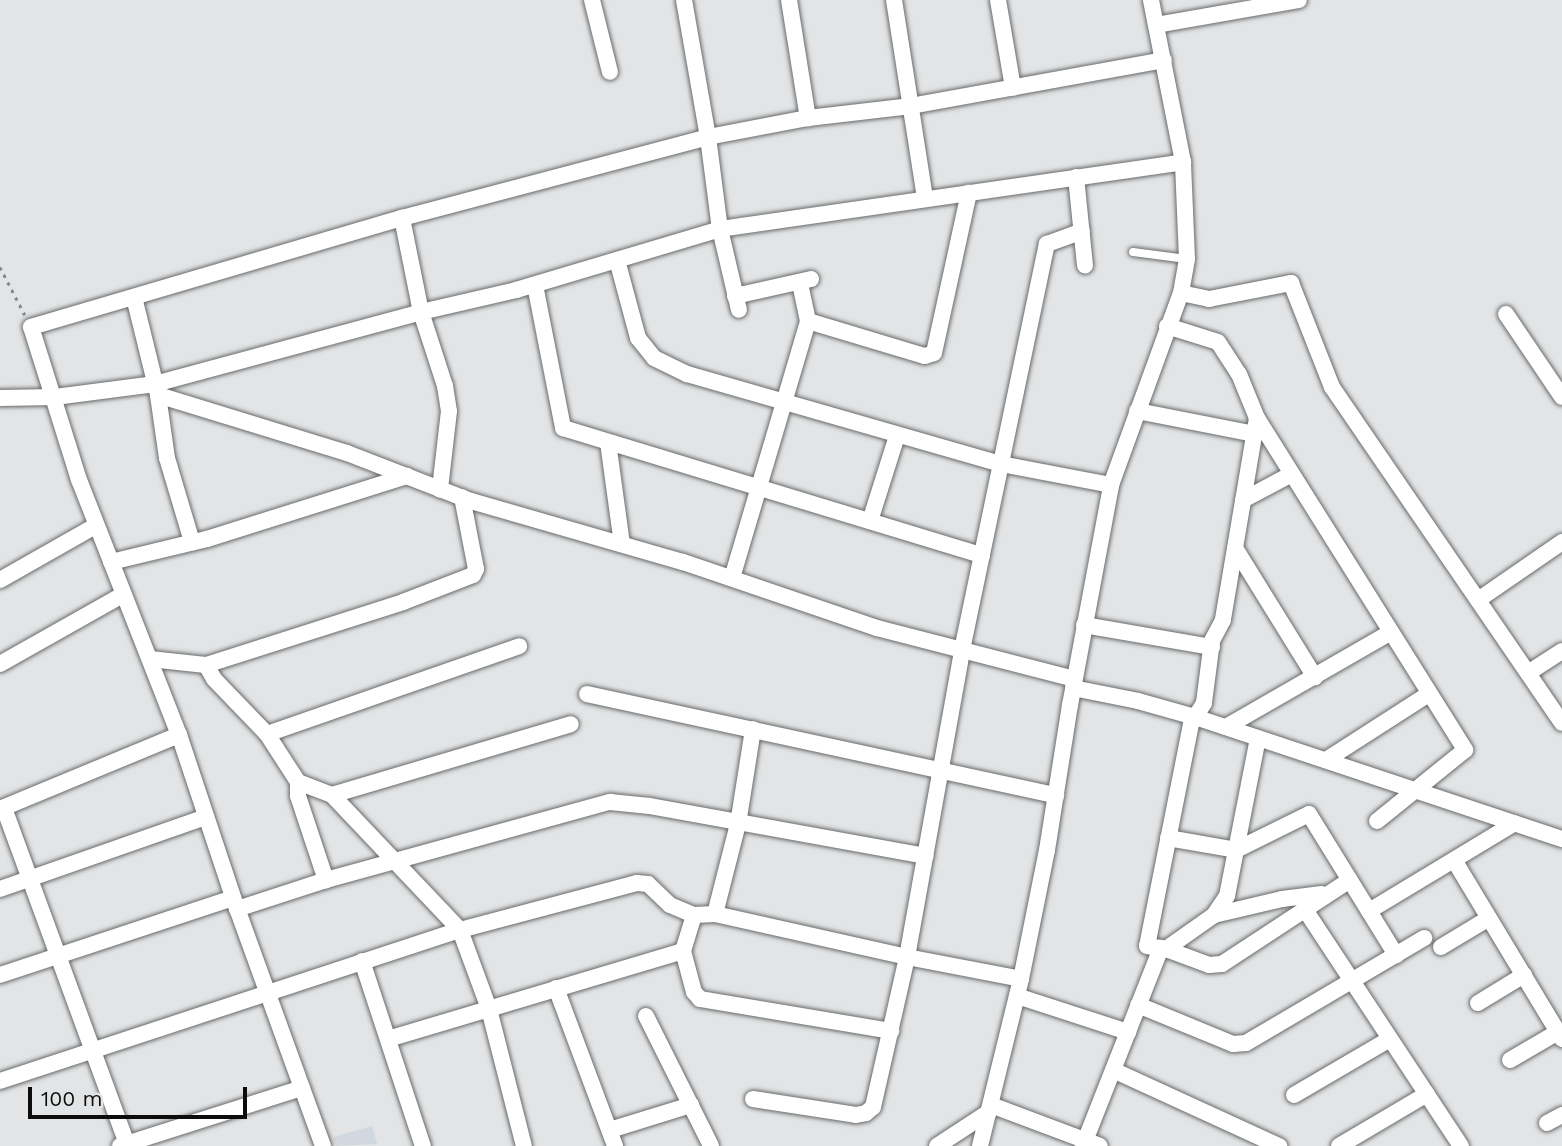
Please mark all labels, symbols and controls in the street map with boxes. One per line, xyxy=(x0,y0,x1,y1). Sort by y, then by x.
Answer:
scale bar xyxy=(32,1072,250,1116)
text: 100 m xyxy=(41,1086,103,1111)

